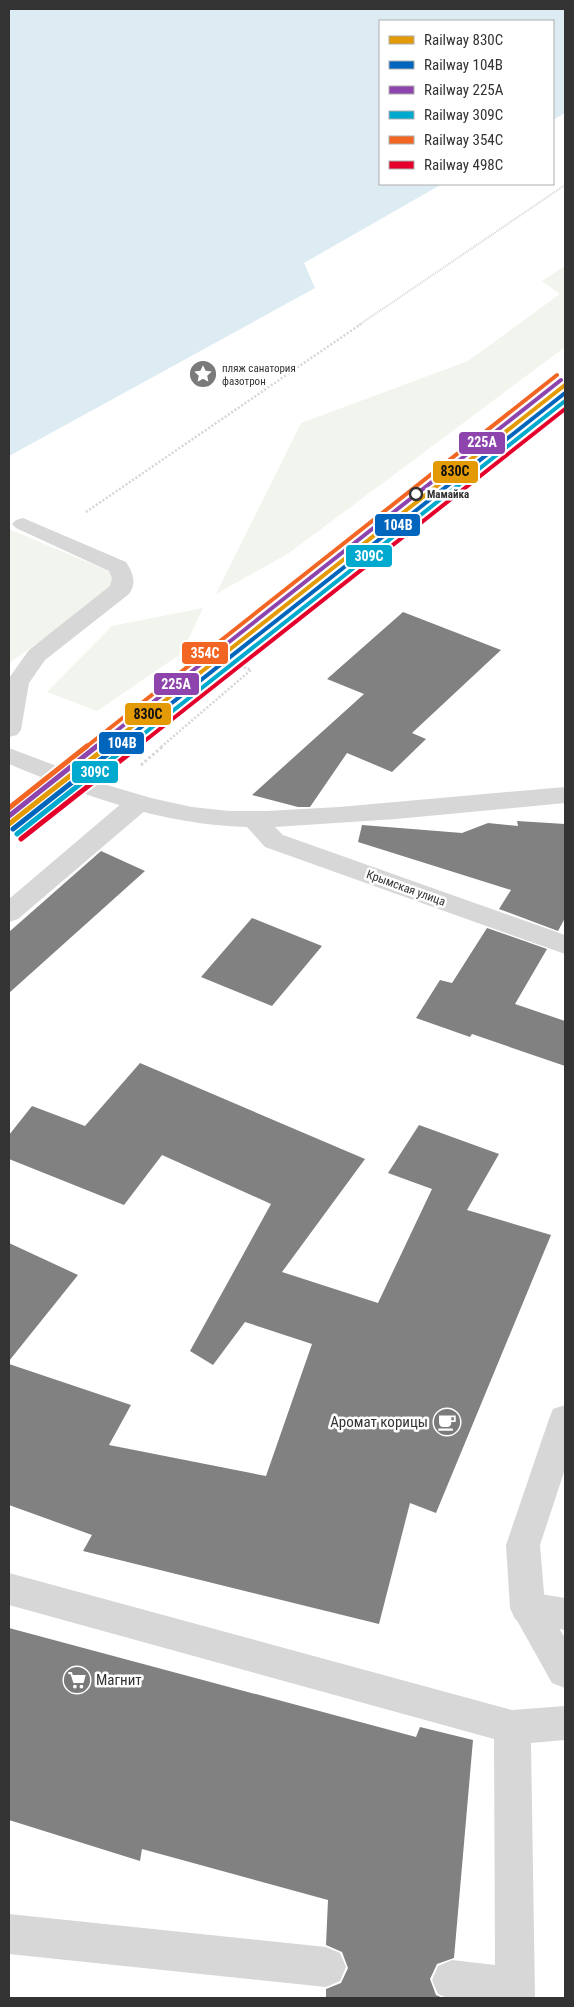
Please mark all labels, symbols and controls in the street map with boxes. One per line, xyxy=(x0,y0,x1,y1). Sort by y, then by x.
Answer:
legend xyxy=(379,20,554,185)
text: Railway 830С xyxy=(424,31,503,49)
text: Railway 104В xyxy=(424,56,503,74)
text: Railway 225А xyxy=(424,81,504,99)
text: Railway 309С xyxy=(424,106,503,124)
text: Railway 354С xyxy=(424,131,503,149)
text: Railway 498С xyxy=(424,156,503,174)
place icon: пляж санатория фазотрон xyxy=(188,359,218,389)
place label: пляж санатория фазотрон xyxy=(222,362,296,388)
line badge: 225А xyxy=(458,431,506,455)
text: 225А xyxy=(467,434,497,450)
line badge: 830С xyxy=(432,460,479,484)
text: 830С xyxy=(440,463,470,479)
marker: Мамайка xyxy=(409,487,423,501)
place label: Мамайка xyxy=(427,488,469,501)
line badge: 104В xyxy=(374,513,421,537)
text: 104В xyxy=(383,517,413,533)
line badge: 309С xyxy=(345,544,393,568)
text: 309С xyxy=(354,548,384,564)
line badge: 354С xyxy=(181,641,229,665)
text: 354С xyxy=(190,645,220,661)
line badge: 225А xyxy=(153,672,200,696)
text: 225А xyxy=(161,676,191,692)
line badge: 830С xyxy=(124,702,172,726)
text: 830С xyxy=(133,706,163,722)
line badge: 104В xyxy=(98,731,145,755)
text: 104В xyxy=(107,735,137,751)
line badge: 309С xyxy=(71,760,119,784)
text: 309С xyxy=(80,764,110,780)
street label: Крымская улица xyxy=(365,867,448,909)
cafe icon: Аромат корицы xyxy=(432,1407,462,1437)
place label: Аромат корицы xyxy=(330,1413,428,1431)
supermarket icon: Магнит xyxy=(62,1665,92,1695)
place label: Магнит xyxy=(96,1671,142,1689)

